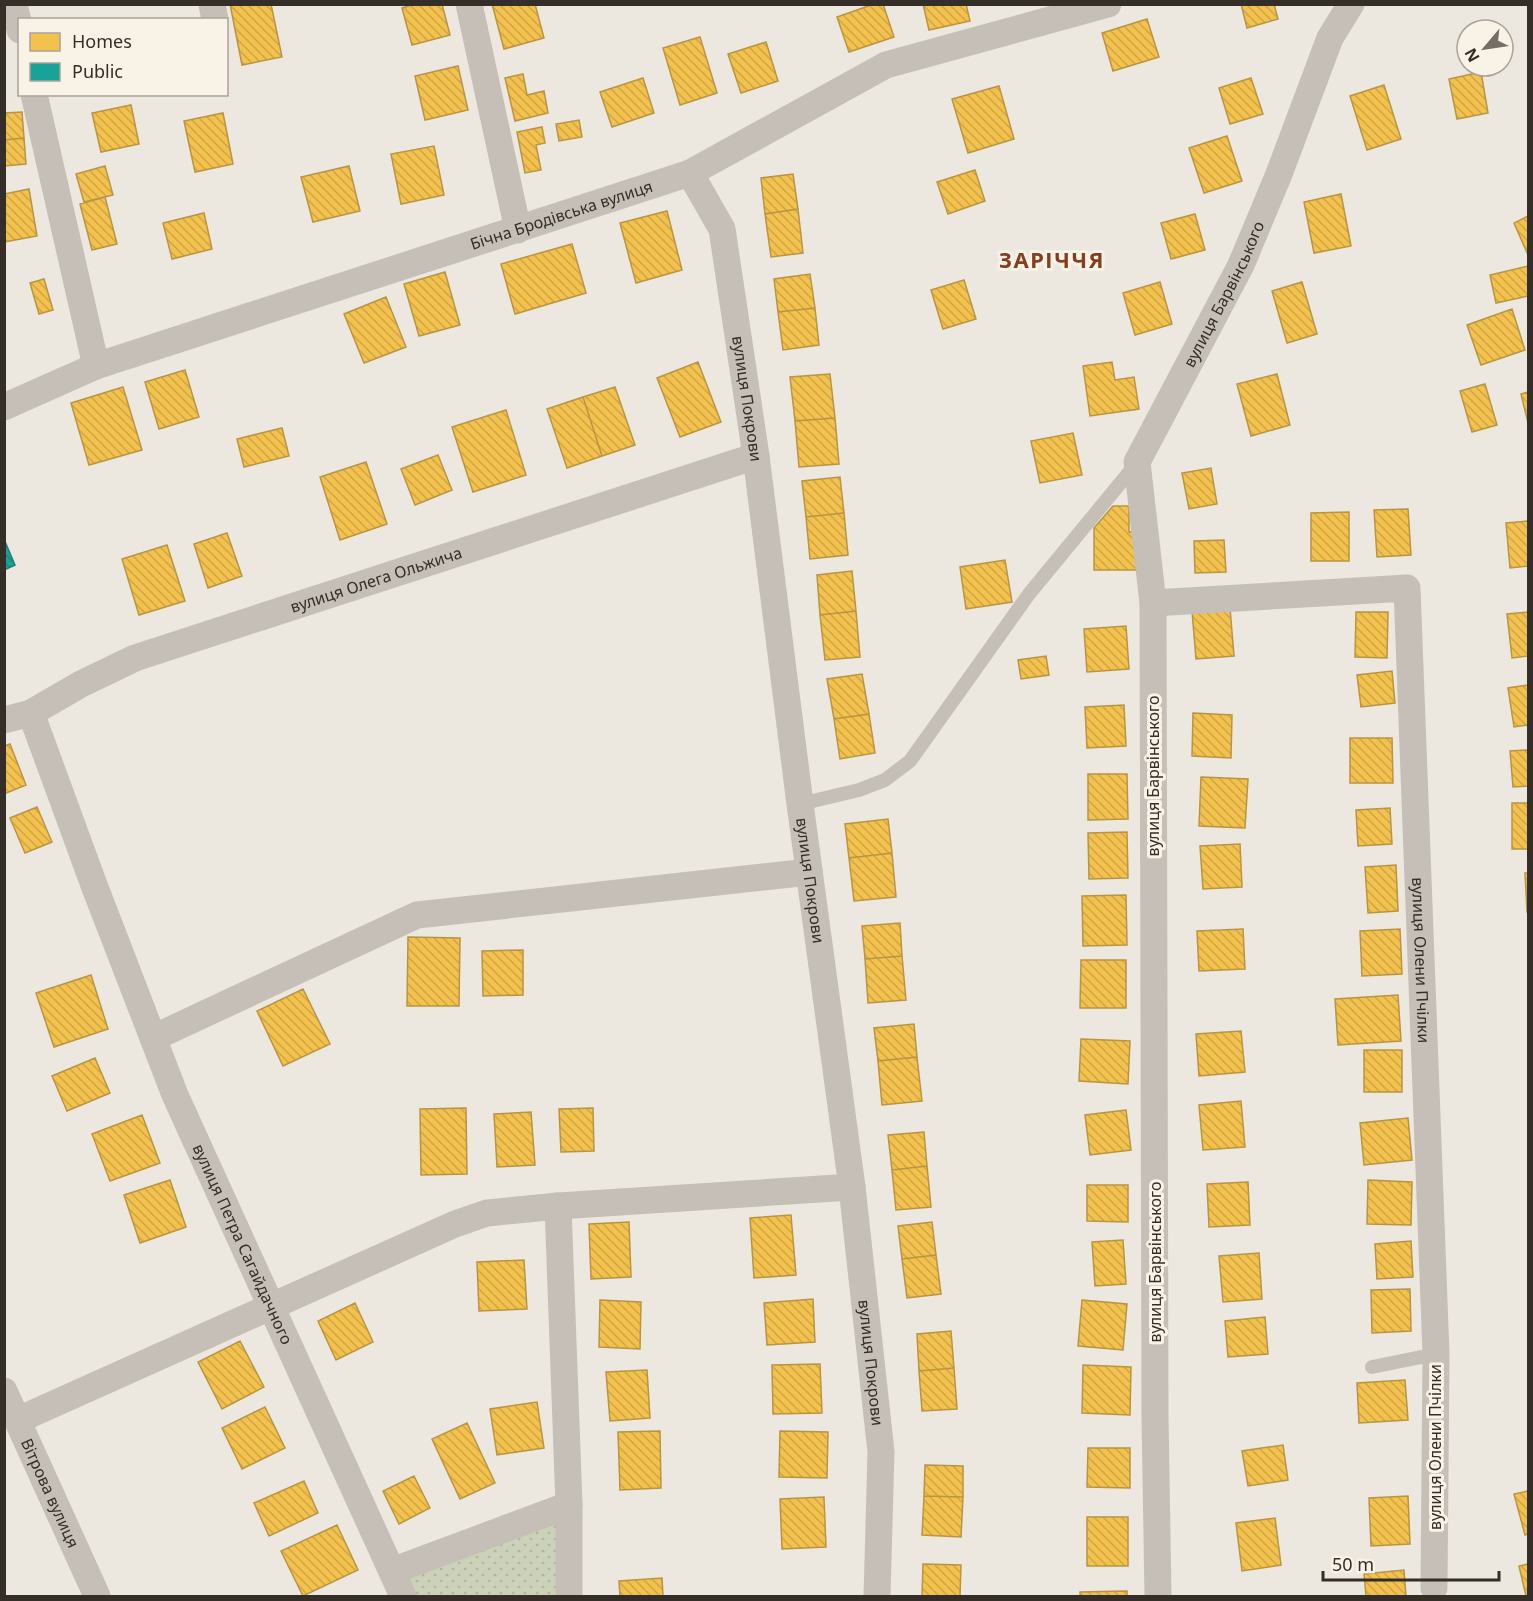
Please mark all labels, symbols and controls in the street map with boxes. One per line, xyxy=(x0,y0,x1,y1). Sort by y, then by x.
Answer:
legend xyxy=(18,18,228,96)
north arrow xyxy=(1455,18,1515,78)
text: Homes xyxy=(72,29,132,53)
text: N xyxy=(1459,44,1485,66)
text: Public xyxy=(72,59,123,83)
street label: Бічна Бродівська вулиця xyxy=(467,175,655,255)
street label: вулиця Барвінського xyxy=(1178,218,1269,371)
district label: ЗАРІЧЧЯ xyxy=(999,244,1105,274)
street label: вулиця Покрови xyxy=(727,334,768,463)
street label: вулиця Олега Ольжича xyxy=(287,541,465,618)
street label: вулиця Барвінського xyxy=(1142,696,1164,856)
street label: вулиця Покрови xyxy=(791,816,830,945)
street label: вулиця Олени Пчілки xyxy=(1407,877,1435,1044)
street label: вулиця Петра Сагайдачного xyxy=(188,1140,298,1348)
street label: вулиця Барвінського xyxy=(1144,1182,1166,1342)
street label: вулиця Покрови xyxy=(853,1298,889,1427)
street label: вулиця Олени Пчілки xyxy=(1424,1364,1446,1530)
street label: Вітрова вулиця xyxy=(16,1435,85,1551)
scale bar xyxy=(1323,1544,1498,1582)
text: 50 m xyxy=(1332,1552,1374,1576)

